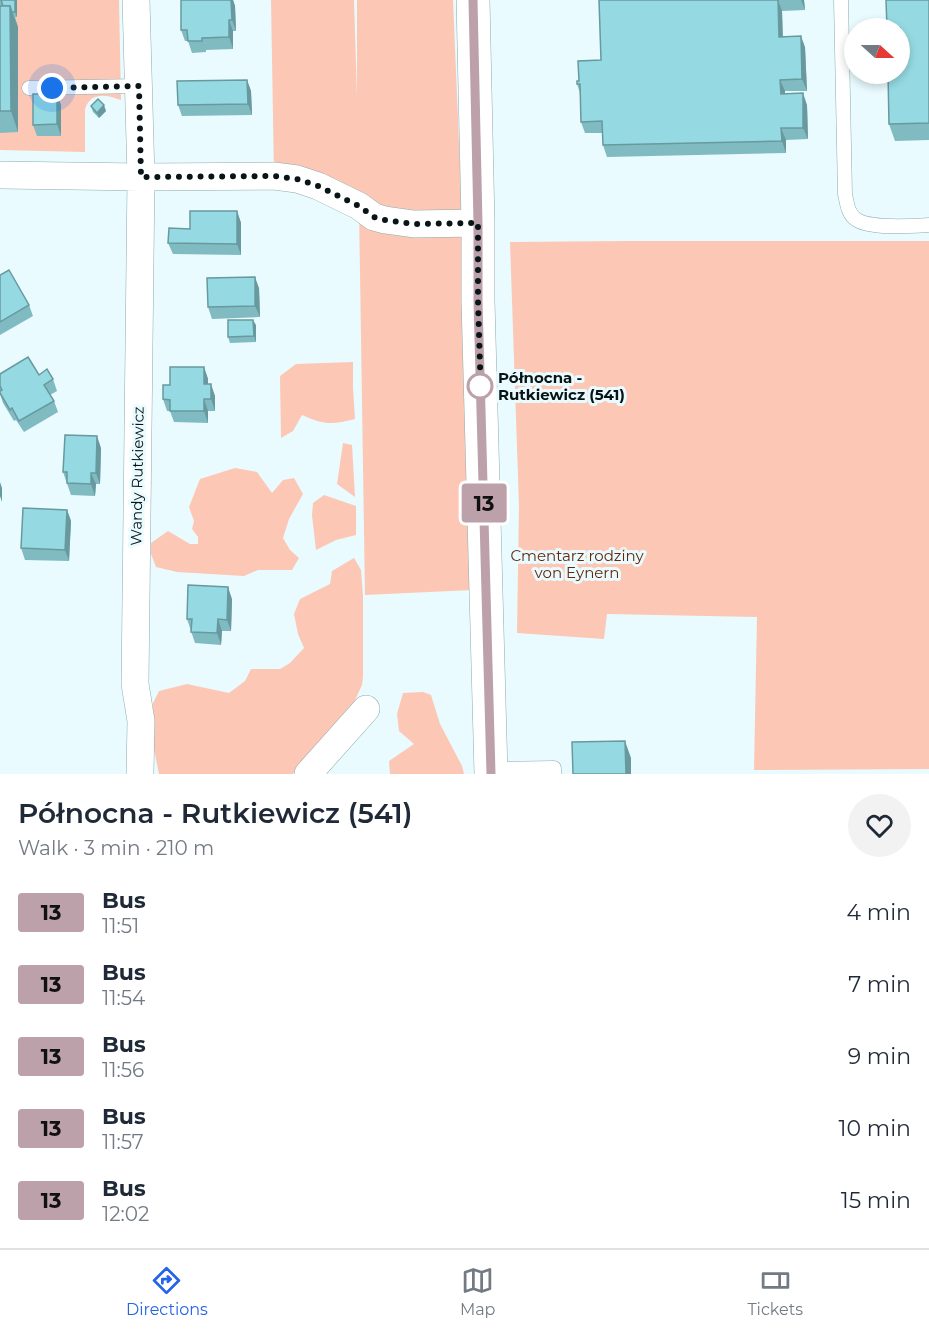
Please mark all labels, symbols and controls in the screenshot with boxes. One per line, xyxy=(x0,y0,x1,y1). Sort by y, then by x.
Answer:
north arrow xyxy=(844,18,910,84)
map controls xyxy=(844,18,910,84)
your location xyxy=(37,73,67,103)
place label: Północna - Rutkiewicz (541) xyxy=(498,368,625,404)
marker: Północna - Rutkiewicz (541) xyxy=(467,373,493,399)
street label: Wandy Rutkiewicz xyxy=(126,406,148,546)
line badge: 13 xyxy=(457,484,511,522)
text: 13 xyxy=(474,491,494,516)
park label: Cmentarz rodziny von Eynern xyxy=(510,546,644,582)
button: heart xyxy=(848,794,911,857)
text: Północna - Rutkiewicz (541) xyxy=(18,796,413,830)
text: Walk · 3 min · 210 m xyxy=(18,836,214,860)
text: Bus xyxy=(102,887,146,914)
text: 4 min xyxy=(847,899,911,926)
text: 13 xyxy=(41,900,61,925)
text: 11:51 xyxy=(102,914,139,938)
text: Bus xyxy=(102,959,146,986)
text: 7 min xyxy=(848,971,911,998)
text: 13 xyxy=(41,972,61,997)
text: 11:54 xyxy=(102,986,145,1010)
text: Bus xyxy=(102,1031,146,1058)
text: 9 min xyxy=(848,1043,911,1070)
text: 13 xyxy=(41,1044,61,1069)
text: 11:56 xyxy=(102,1058,144,1082)
text: Bus xyxy=(102,1103,146,1130)
text: 10 min xyxy=(839,1115,911,1142)
text: 13 xyxy=(41,1116,61,1141)
text: 11:57 xyxy=(102,1130,144,1154)
text: Bus xyxy=(102,1175,146,1202)
text: 15 min xyxy=(841,1187,911,1214)
text: 13 xyxy=(41,1188,61,1213)
text: 12:02 xyxy=(102,1202,149,1226)
tab: Directions xyxy=(126,1264,208,1319)
tab: Map xyxy=(460,1264,495,1319)
tab: Tickets xyxy=(747,1264,803,1319)

